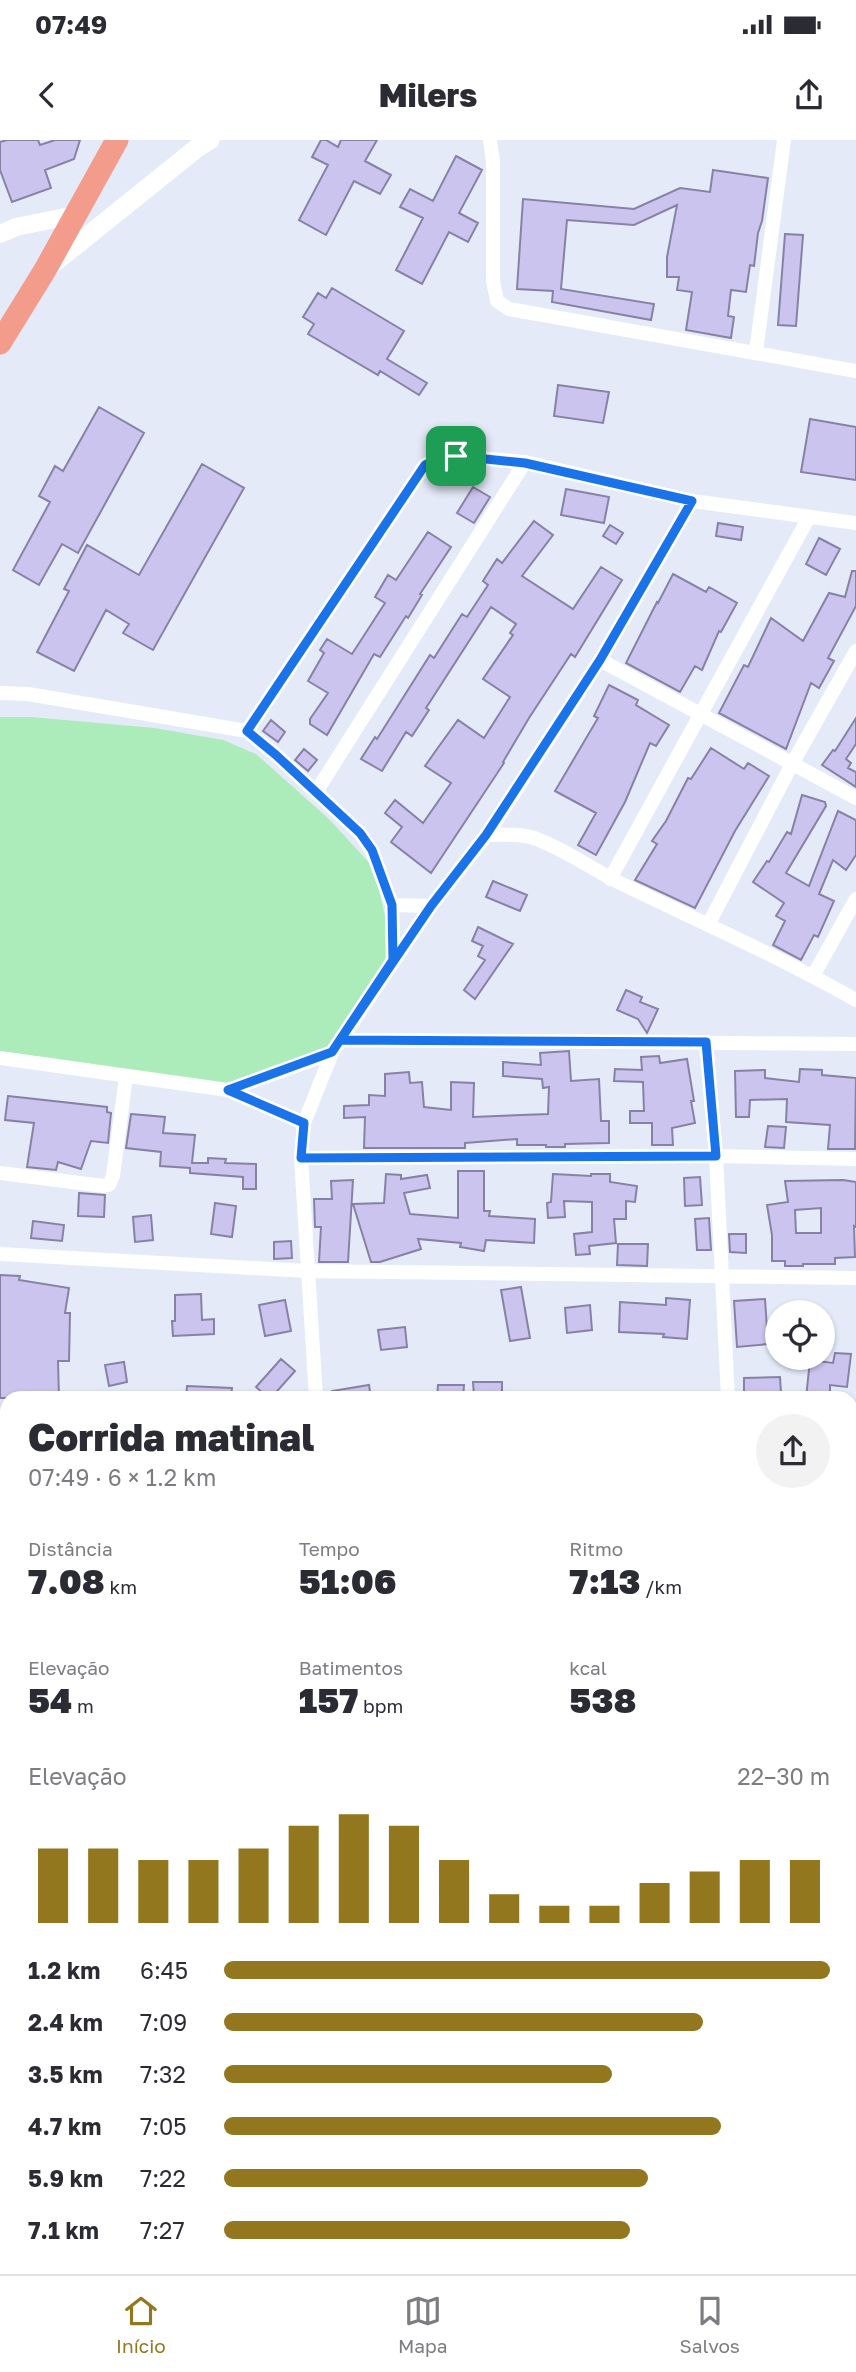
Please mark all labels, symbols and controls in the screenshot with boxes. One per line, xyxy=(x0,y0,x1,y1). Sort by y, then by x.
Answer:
text: 07:49 xyxy=(35,9,107,40)
icon: back xyxy=(28,76,66,114)
text: Milers xyxy=(379,76,477,114)
icon: share xyxy=(790,76,828,114)
pin xyxy=(426,426,486,486)
icon: arrive xyxy=(437,437,475,475)
map controls xyxy=(765,1300,835,1370)
button: locate xyxy=(765,1300,835,1370)
text: Corrida matinal xyxy=(28,1414,314,1459)
button: share xyxy=(756,1414,830,1488)
text: 07:49 · 6 × 1.2 km xyxy=(28,1463,216,1491)
text: Distância xyxy=(28,1537,113,1560)
text: Tempo xyxy=(299,1537,360,1560)
text: Ritmo xyxy=(569,1537,623,1560)
text: 7.08 xyxy=(28,1560,105,1602)
text: 51:06 xyxy=(299,1560,397,1602)
text: 7:13 xyxy=(569,1560,641,1602)
text: km xyxy=(105,1575,137,1598)
text: /km xyxy=(641,1575,682,1598)
text: Elevação xyxy=(28,1656,109,1679)
text: Batimentos xyxy=(299,1656,403,1679)
text: kcal xyxy=(569,1656,607,1679)
text: 54 xyxy=(28,1679,72,1721)
text: 157 xyxy=(299,1679,358,1721)
text: 538 xyxy=(569,1679,636,1721)
text: m xyxy=(72,1694,94,1717)
text: bpm xyxy=(358,1694,403,1717)
text: Elevação xyxy=(28,1762,127,1790)
text: 22–30 m xyxy=(737,1762,830,1790)
text: 1.2 km xyxy=(28,1956,100,1984)
text: 6:45 xyxy=(140,1956,188,1984)
text: 2.4 km xyxy=(28,2008,103,2036)
text: 7:09 xyxy=(140,2008,187,2036)
text: 3.5 km xyxy=(28,2060,103,2088)
text: 7:32 xyxy=(140,2060,186,2088)
text: 4.7 km xyxy=(28,2112,102,2140)
text: 7:05 xyxy=(140,2112,187,2140)
text: 5.9 km xyxy=(28,2164,103,2192)
text: 7:22 xyxy=(140,2164,186,2192)
text: 7.1 km xyxy=(28,2216,99,2244)
text: 7:27 xyxy=(140,2216,185,2244)
tab: Início xyxy=(116,2292,166,2357)
tab: Mapa xyxy=(398,2292,447,2357)
tab: Salvos xyxy=(680,2292,740,2357)

